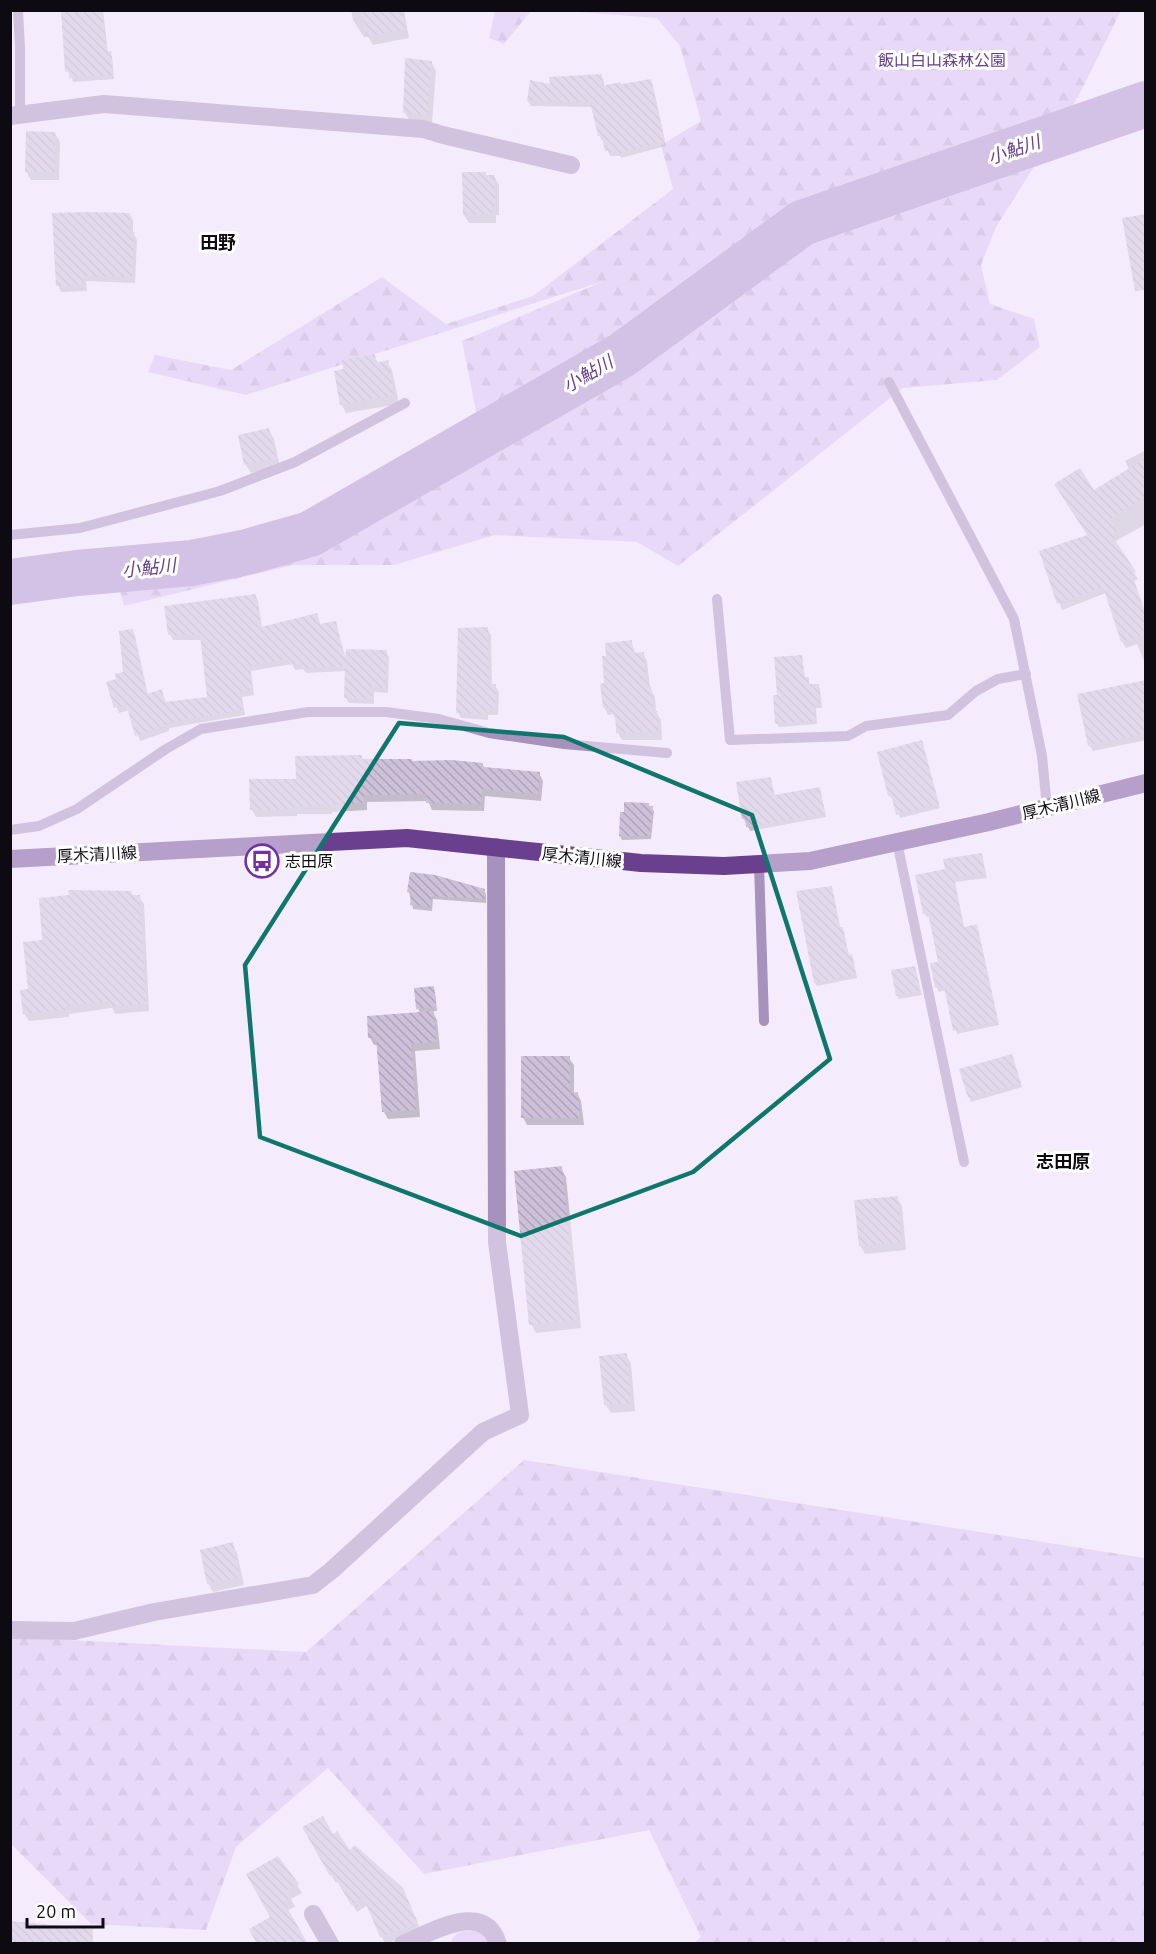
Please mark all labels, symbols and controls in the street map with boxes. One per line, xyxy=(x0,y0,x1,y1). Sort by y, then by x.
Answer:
park label: 飯山白山森林公園 xyxy=(878,51,1006,69)
water label: 小鮎川 xyxy=(985,130,1044,167)
district label: 田野 xyxy=(200,232,236,252)
water label: 小鮎川 xyxy=(559,350,618,395)
water label: 小鮎川 xyxy=(121,554,179,580)
street label: 厚木清川線 xyxy=(1020,786,1102,822)
street label: 厚木清川線 xyxy=(57,843,137,865)
bus stop icon: 志田原 xyxy=(244,843,280,879)
street label: 厚木清川線 xyxy=(541,844,623,870)
place label: 志田原 xyxy=(285,852,333,870)
district label: 志田原 xyxy=(1036,1151,1090,1171)
scale bar xyxy=(27,1891,104,1929)
text: 20 m xyxy=(36,1901,76,1921)

